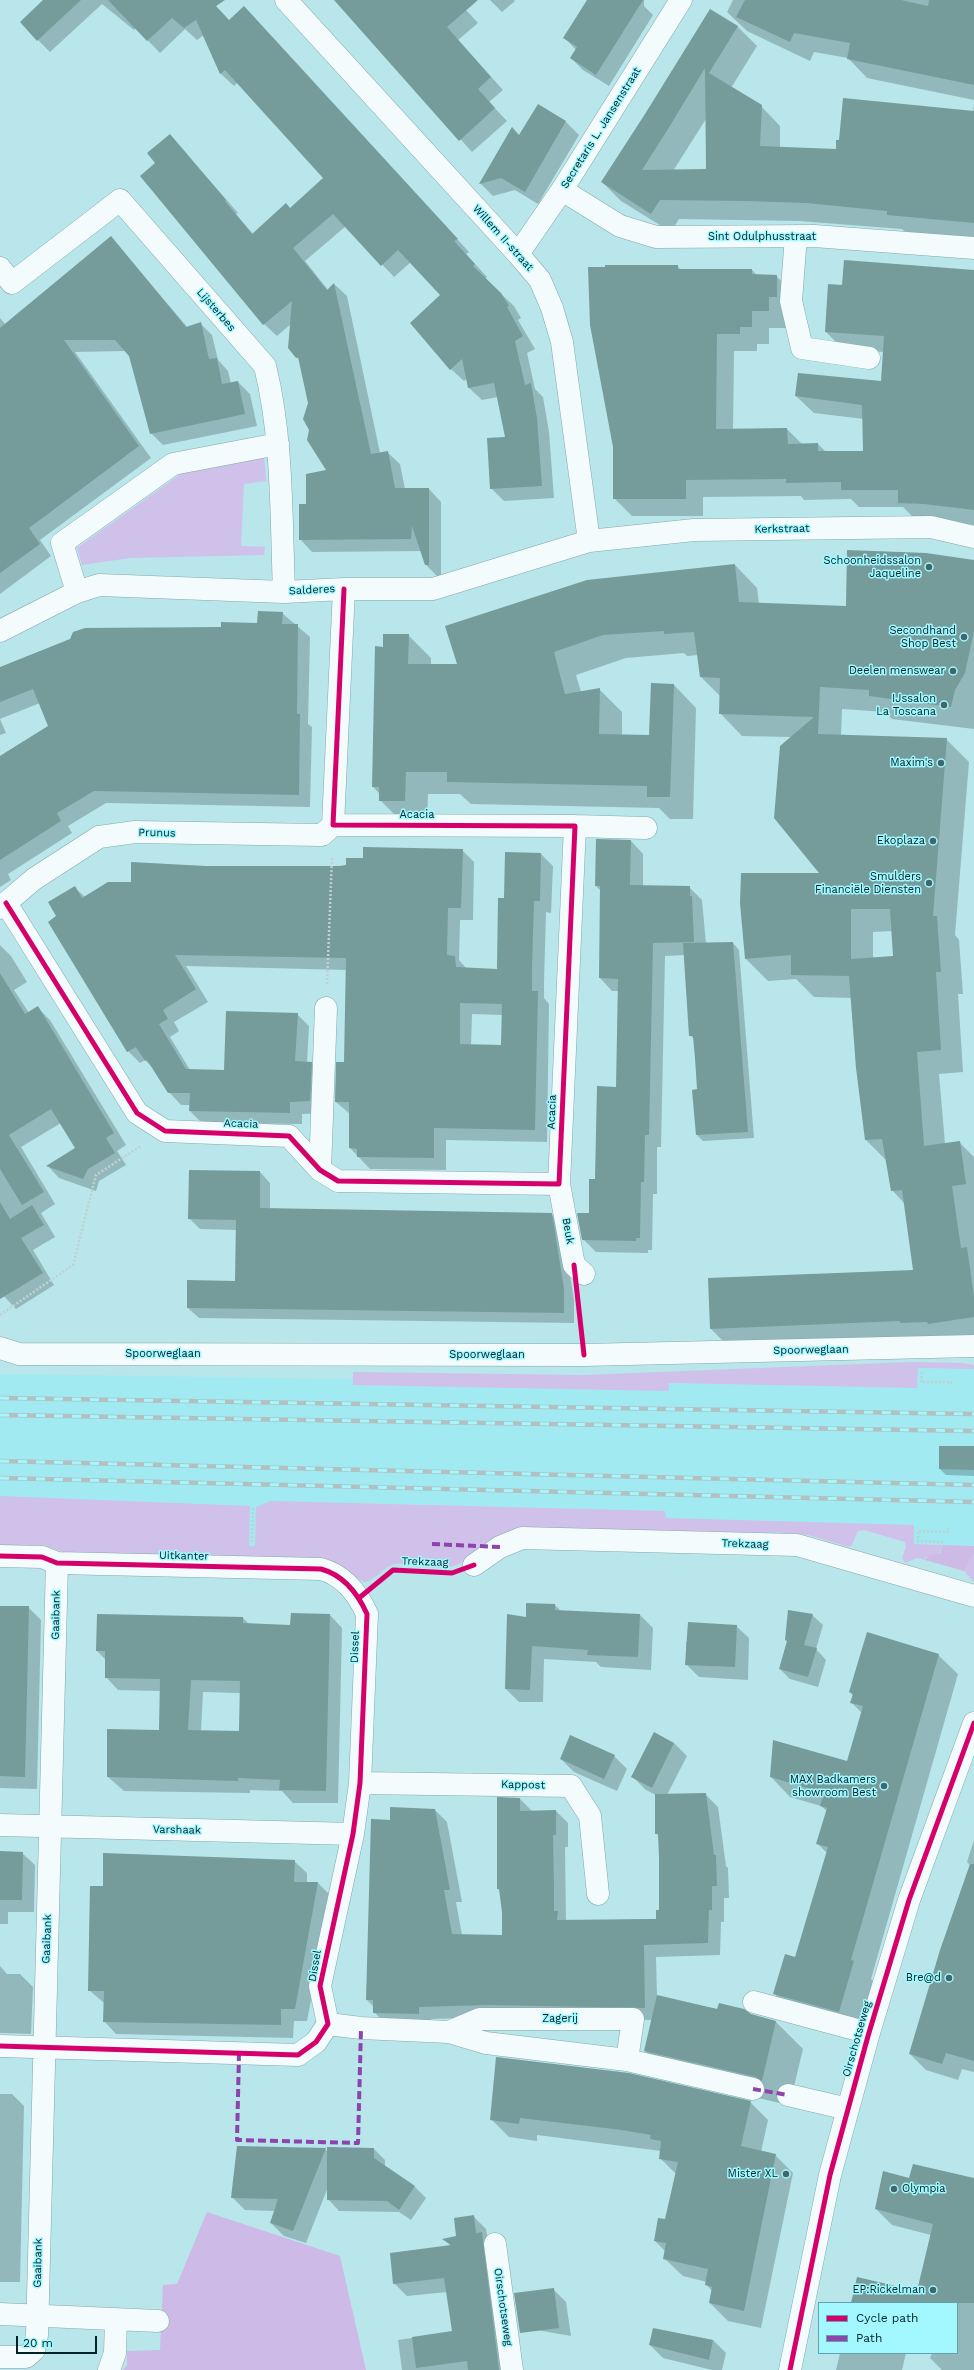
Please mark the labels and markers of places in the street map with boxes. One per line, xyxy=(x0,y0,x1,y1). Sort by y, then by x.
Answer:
place label: Schoonheidssalon Jaqueline xyxy=(823,554,921,580)
marker: Schoonheidssalon Jaqueline xyxy=(924,562,934,572)
place label: Secondhand Shop Best xyxy=(889,624,956,650)
marker: Secondhand Shop Best xyxy=(959,632,969,642)
place label: Deelen menswear xyxy=(849,664,945,678)
marker: Deelen menswear xyxy=(948,666,958,676)
place label: IJssalon La Toscana xyxy=(876,692,936,718)
marker: IJssalon La Toscana xyxy=(939,700,949,710)
place label: Maxim's xyxy=(890,756,933,770)
marker: Maxim's xyxy=(936,758,946,768)
place label: Ekoplaza xyxy=(877,834,925,848)
marker: Ekoplaza xyxy=(928,836,938,846)
place label: Smulders Financiële Diensten xyxy=(815,870,921,896)
marker: Smulders Financiële Diensten xyxy=(924,878,934,888)
place label: MAX Badkamers showroom Best xyxy=(790,1773,876,1799)
marker: MAX Badkamers showroom Best xyxy=(879,1781,889,1791)
place label: Bre@d xyxy=(906,1971,941,1985)
marker: Bre@d xyxy=(944,1973,954,1983)
place label: Mister XL xyxy=(727,2167,778,2181)
marker: Mister XL xyxy=(781,2169,791,2179)
place label: Olympia xyxy=(902,2182,946,2196)
marker: Olympia xyxy=(889,2184,899,2194)
place label: EP:Rickelman xyxy=(852,2283,925,2297)
marker: EP:Rickelman xyxy=(928,2285,938,2295)

